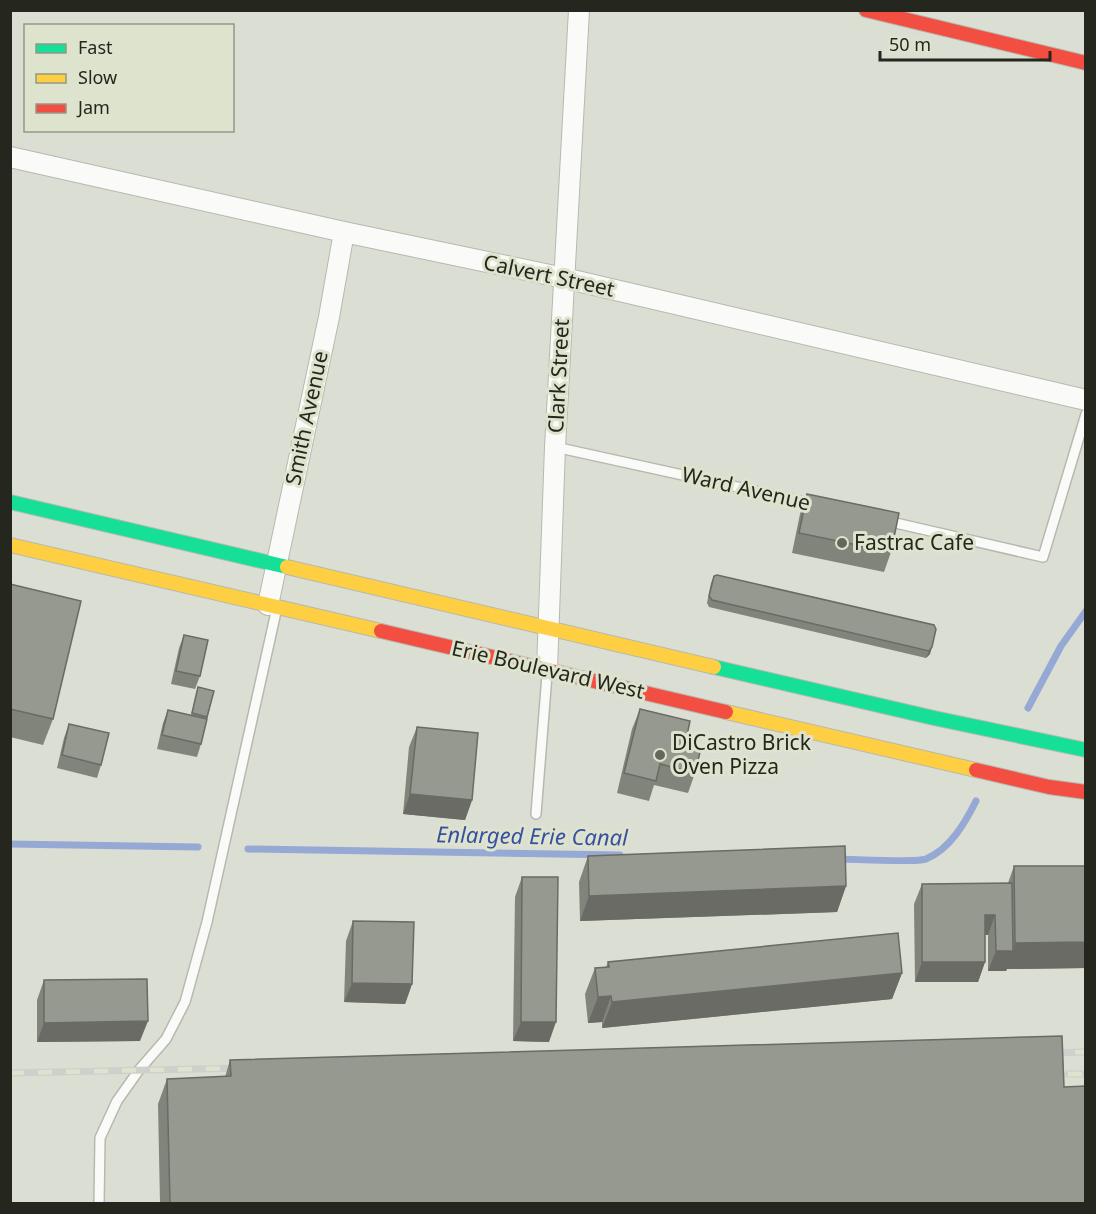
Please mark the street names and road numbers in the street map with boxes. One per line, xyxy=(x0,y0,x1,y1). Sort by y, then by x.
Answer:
street label: Calvert Street xyxy=(481,247,618,303)
street label: Clark Street xyxy=(541,318,575,434)
street label: Smith Avenue xyxy=(278,348,334,487)
street label: Ward Avenue xyxy=(679,460,813,516)
street label: Erie Boulevard West xyxy=(449,633,648,705)

